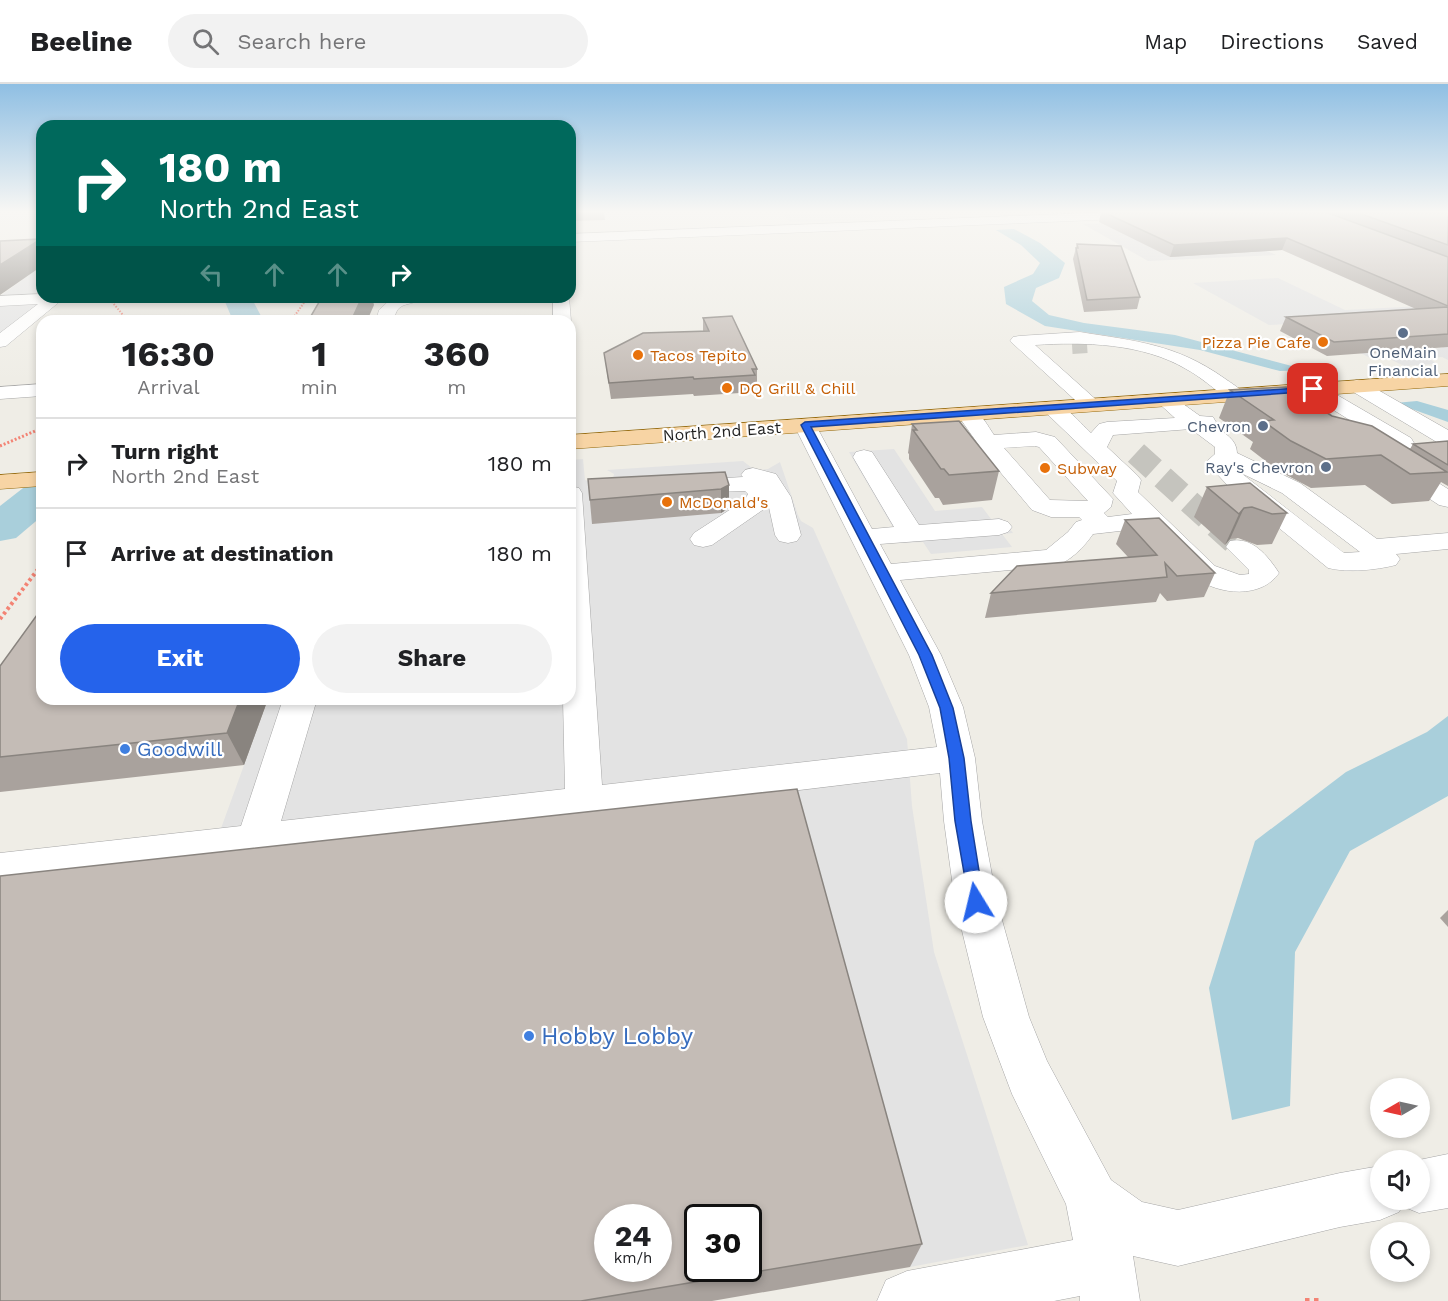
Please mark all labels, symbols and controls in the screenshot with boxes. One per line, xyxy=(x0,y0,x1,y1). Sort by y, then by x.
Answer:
search box xyxy=(168,14,588,68)
text: Beeline xyxy=(30,25,132,58)
icon: search xyxy=(189,25,222,58)
text: Search here xyxy=(237,29,366,54)
text: Map xyxy=(1144,29,1187,54)
text: Directions xyxy=(1220,29,1324,54)
text: Saved xyxy=(1357,29,1418,54)
text: 180 m xyxy=(159,143,282,192)
icon: right xyxy=(60,144,138,222)
text: North 2nd East xyxy=(159,193,359,225)
icon: left xyxy=(195,258,228,291)
icon: ahead xyxy=(258,258,291,291)
icon: ahead xyxy=(321,258,354,291)
icon: right xyxy=(384,258,417,291)
marker: OneMain Financial xyxy=(1396,326,1410,340)
text: 16:30 xyxy=(122,333,215,375)
text: 1 xyxy=(311,333,327,375)
text: 360 xyxy=(423,333,490,375)
place label: Pizza Pie Cafe xyxy=(1202,333,1311,352)
marker: Pizza Pie Cafe xyxy=(1316,335,1330,349)
place label: OneMain Financial xyxy=(1368,343,1438,380)
place label: Tacos Tepito xyxy=(650,346,747,365)
marker: Tacos Tepito xyxy=(631,348,645,362)
pin xyxy=(1287,363,1338,414)
icon: arrive xyxy=(1296,372,1329,405)
text: Arrival xyxy=(137,375,200,399)
text: min xyxy=(301,375,338,399)
text: m xyxy=(447,375,466,399)
place label: DQ Grill & Chill xyxy=(739,379,855,398)
marker: DQ Grill & Chill xyxy=(720,381,734,395)
place label: Chevron xyxy=(1187,417,1251,436)
street label: North 2nd East xyxy=(662,418,782,445)
marker: Chevron xyxy=(1256,419,1270,433)
text: Turn right xyxy=(111,439,218,464)
icon: right xyxy=(60,447,93,480)
text: 180 m xyxy=(488,451,552,476)
place label: Ray's Chevron xyxy=(1205,458,1314,477)
place label: Subway xyxy=(1057,459,1118,478)
marker: Ray's Chevron xyxy=(1319,460,1333,474)
marker: Subway xyxy=(1038,461,1052,475)
text: North 2nd East xyxy=(111,464,259,488)
place label: McDonald's xyxy=(679,493,769,512)
marker: McDonald's xyxy=(660,495,674,509)
icon: arrive xyxy=(60,537,93,570)
text: Arrive at destination xyxy=(111,541,334,566)
text: 180 m xyxy=(488,541,552,566)
button: Exit xyxy=(60,624,300,693)
button: Share xyxy=(312,624,552,693)
place label: Goodwill xyxy=(137,737,222,761)
marker: Goodwill xyxy=(118,742,132,756)
position arrow xyxy=(944,870,1008,934)
place label: Hobby Lobby xyxy=(541,1022,694,1050)
marker: Hobby Lobby xyxy=(522,1029,536,1043)
north arrow xyxy=(1370,1078,1430,1138)
map controls xyxy=(1370,1078,1430,1282)
button: sound xyxy=(1370,1150,1430,1210)
speed limit sign: 30 xyxy=(684,1204,762,1282)
text: 24 xyxy=(615,1218,651,1253)
button: search xyxy=(1370,1222,1430,1282)
text: km/h xyxy=(614,1249,652,1267)

